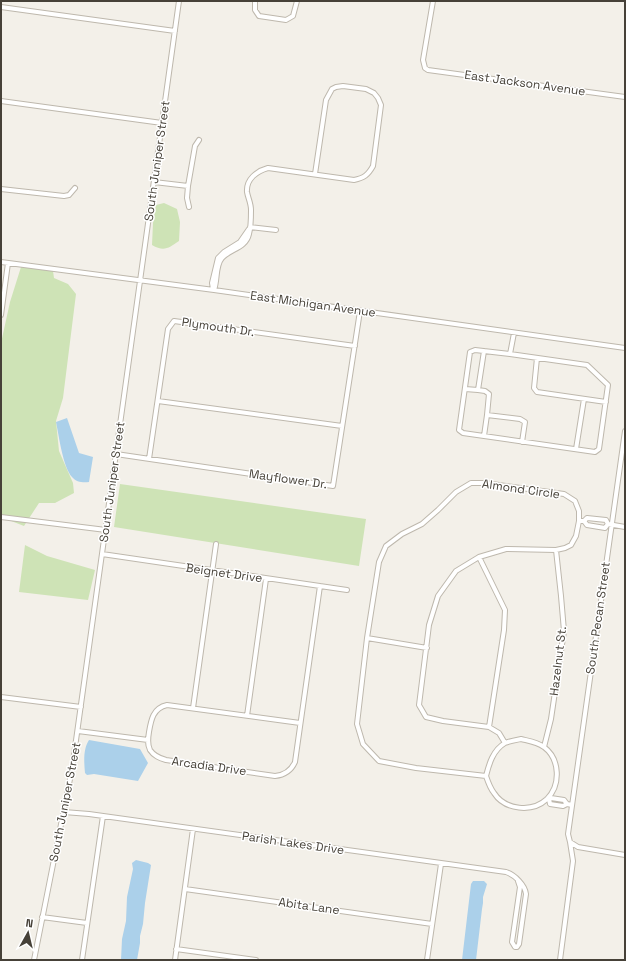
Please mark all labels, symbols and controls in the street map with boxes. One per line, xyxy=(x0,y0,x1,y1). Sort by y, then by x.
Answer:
street label: East Jackson Avenue xyxy=(464,67,586,99)
street label: South Juniper Street xyxy=(141,100,173,222)
street label: East Michigan Avenue xyxy=(249,287,377,321)
street label: Plymouth Dr. xyxy=(181,314,255,340)
street label: South Juniper Street xyxy=(96,421,128,543)
street label: Mayflower Dr. xyxy=(248,466,328,492)
street label: Almond Circle xyxy=(481,476,561,502)
street label: Beignet Drive xyxy=(185,560,263,586)
street label: South Pecan Street xyxy=(582,561,614,675)
street label: Hazelnut St. xyxy=(546,625,570,697)
street label: South Juniper Street xyxy=(46,741,84,863)
street label: Arcadia Drive xyxy=(171,753,247,779)
street label: Parish Lakes Drive xyxy=(241,828,345,858)
street label: Abita Lane xyxy=(277,894,341,918)
north arrow xyxy=(8,913,48,953)
text: N xyxy=(25,916,34,931)

